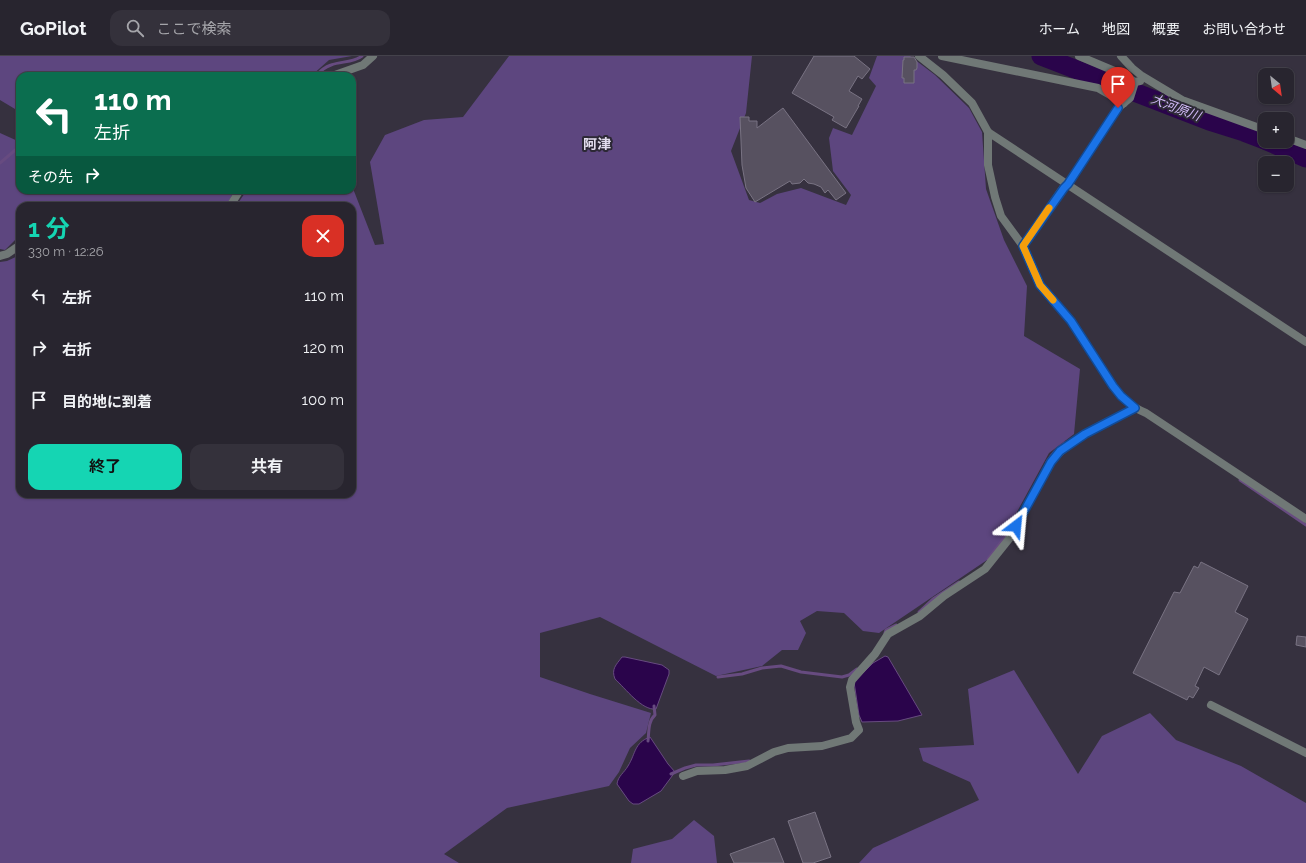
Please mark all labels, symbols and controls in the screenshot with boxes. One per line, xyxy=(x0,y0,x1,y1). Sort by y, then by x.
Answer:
search box xyxy=(110,10,390,46)
text: GoPilot xyxy=(20,17,86,39)
icon: search xyxy=(124,17,146,39)
text: ここで検索 xyxy=(156,20,232,38)
text: ホーム xyxy=(1038,21,1080,37)
text: 地図 xyxy=(1102,21,1130,37)
text: 概要 xyxy=(1152,21,1180,37)
text: お問い合わせ xyxy=(1202,21,1286,37)
pin xyxy=(1101,67,1135,108)
north arrow xyxy=(1258,68,1294,104)
map controls xyxy=(1258,68,1294,192)
icon: arrive xyxy=(1107,73,1129,95)
text: 110 m xyxy=(94,84,172,117)
icon: left xyxy=(28,88,80,140)
water label: 大河原川 xyxy=(1149,91,1205,125)
button: + xyxy=(1258,112,1294,148)
text: 左折 xyxy=(94,122,130,143)
district label: 阿津 xyxy=(583,136,611,152)
button: − xyxy=(1258,156,1294,192)
icon: right xyxy=(81,164,103,186)
text: その先 xyxy=(28,168,73,186)
text: 1 分 xyxy=(28,214,70,243)
button: close xyxy=(302,215,344,257)
text: 330 m · 12:26 xyxy=(28,244,104,259)
icon: left xyxy=(28,285,50,307)
text: 110 m xyxy=(304,287,344,305)
text: 左折 xyxy=(62,289,92,307)
icon: right xyxy=(28,337,50,359)
text: 120 m xyxy=(303,339,344,357)
text: 右折 xyxy=(62,341,92,359)
icon: arrive xyxy=(28,389,50,411)
text: 100 m xyxy=(302,391,344,409)
text: 目的地に到着 xyxy=(62,393,152,411)
button: 終了 xyxy=(28,444,182,490)
button: 共有 xyxy=(190,444,344,490)
position arrow xyxy=(995,505,1037,547)

